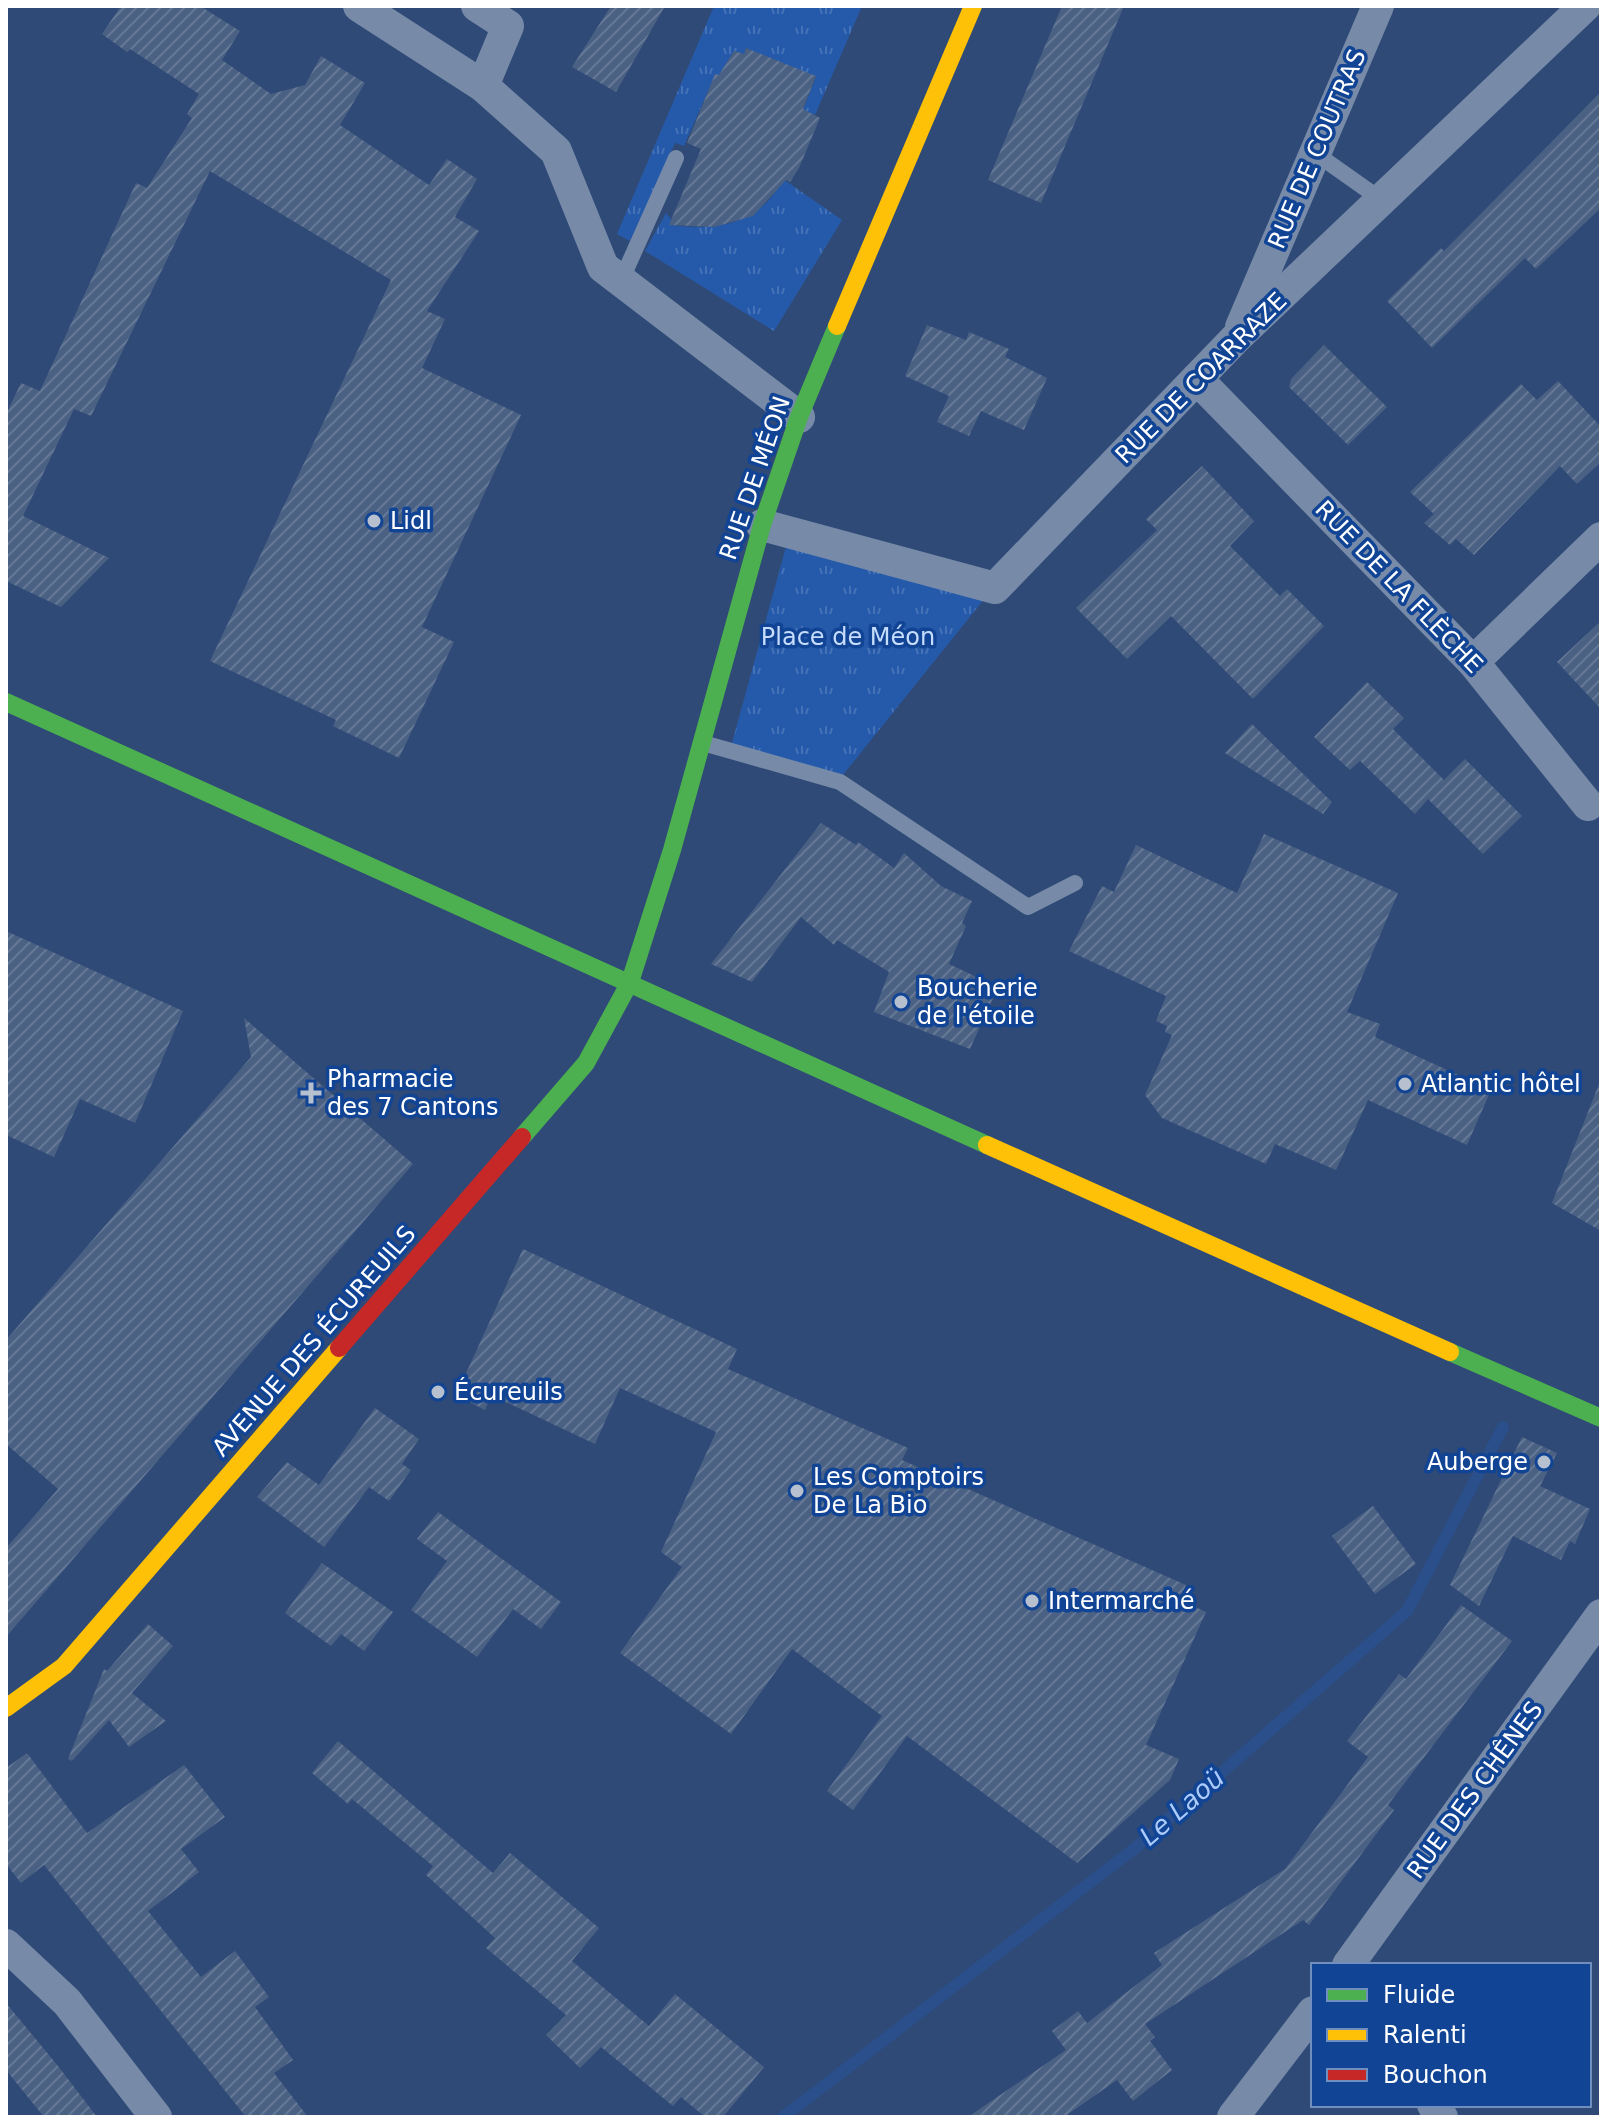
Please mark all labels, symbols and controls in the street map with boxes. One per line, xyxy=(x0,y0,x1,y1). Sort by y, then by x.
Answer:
street label: RUE DE COUTRAS xyxy=(1262,45,1372,253)
street label: RUE DE COARRAZE xyxy=(1110,287,1292,469)
street label: RUE DE MÉON xyxy=(713,392,796,563)
street label: RUE DE LA FLÈCHE xyxy=(1310,494,1489,679)
place label: Lidl xyxy=(390,507,432,535)
marker: Lidl xyxy=(365,512,383,530)
park label: Place de Méon xyxy=(761,623,935,651)
place label: Boucherie de l'étoile xyxy=(917,974,1038,1030)
marker: Boucherie de l'étoile xyxy=(892,993,910,1011)
place label: Pharmacie des 7 Cantons xyxy=(327,1065,499,1121)
place label: Atlantic hôtel xyxy=(1421,1070,1581,1098)
marker: Atlantic hôtel xyxy=(1396,1075,1414,1093)
marker: Pharmacie des 7 Cantons xyxy=(302,1084,320,1102)
street label: AVENUE DES ÉCUREUILS xyxy=(206,1220,422,1462)
place label: Écureuils xyxy=(454,1377,563,1406)
marker: Écureuils xyxy=(429,1383,447,1401)
place label: Auberge xyxy=(1427,1448,1528,1476)
marker: Auberge xyxy=(1535,1453,1553,1471)
place label: Les Comptoirs De La Bio xyxy=(813,1463,984,1519)
marker: Les Comptoirs De La Bio xyxy=(788,1482,806,1500)
place label: Intermarché xyxy=(1048,1587,1195,1615)
marker: Intermarché xyxy=(1023,1592,1041,1610)
street label: RUE DES CHÊNES xyxy=(1401,1695,1549,1884)
water label: Le Laoü xyxy=(1134,1762,1230,1852)
legend xyxy=(1311,1963,1591,2107)
text: Fluide xyxy=(1383,1981,1455,2009)
text: Ralenti xyxy=(1383,2021,1467,2049)
text: Bouchon xyxy=(1383,2061,1488,2089)

